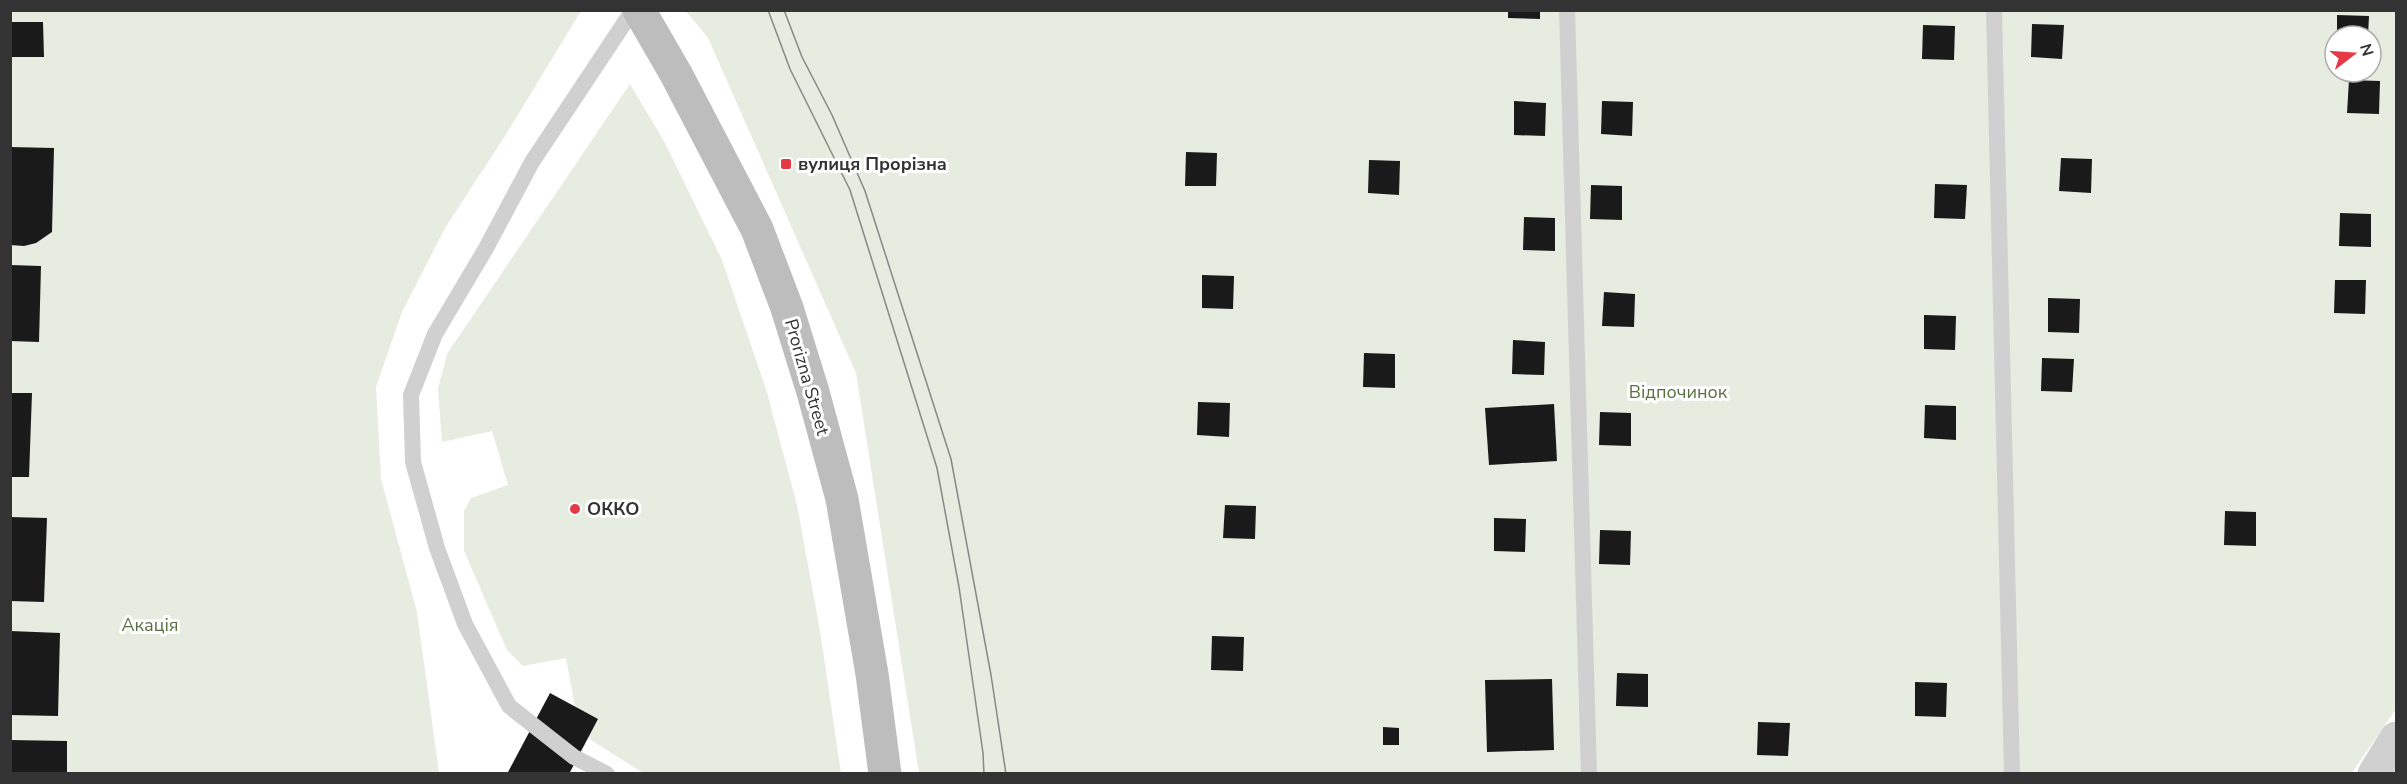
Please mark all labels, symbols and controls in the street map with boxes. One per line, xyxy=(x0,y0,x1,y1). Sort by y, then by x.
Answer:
north arrow xyxy=(2323,24,2383,84)
text: N xyxy=(2354,41,2379,59)
place label: вулиця Прорізна xyxy=(798,152,947,176)
marker: вулиця Прорізна xyxy=(779,157,793,171)
street label: Prorizna Street xyxy=(779,316,835,439)
park label: Відпочинок xyxy=(1629,380,1728,404)
place label: ОККО xyxy=(587,497,639,521)
marker: ОККО xyxy=(568,502,582,516)
park label: Акація xyxy=(121,613,179,637)

